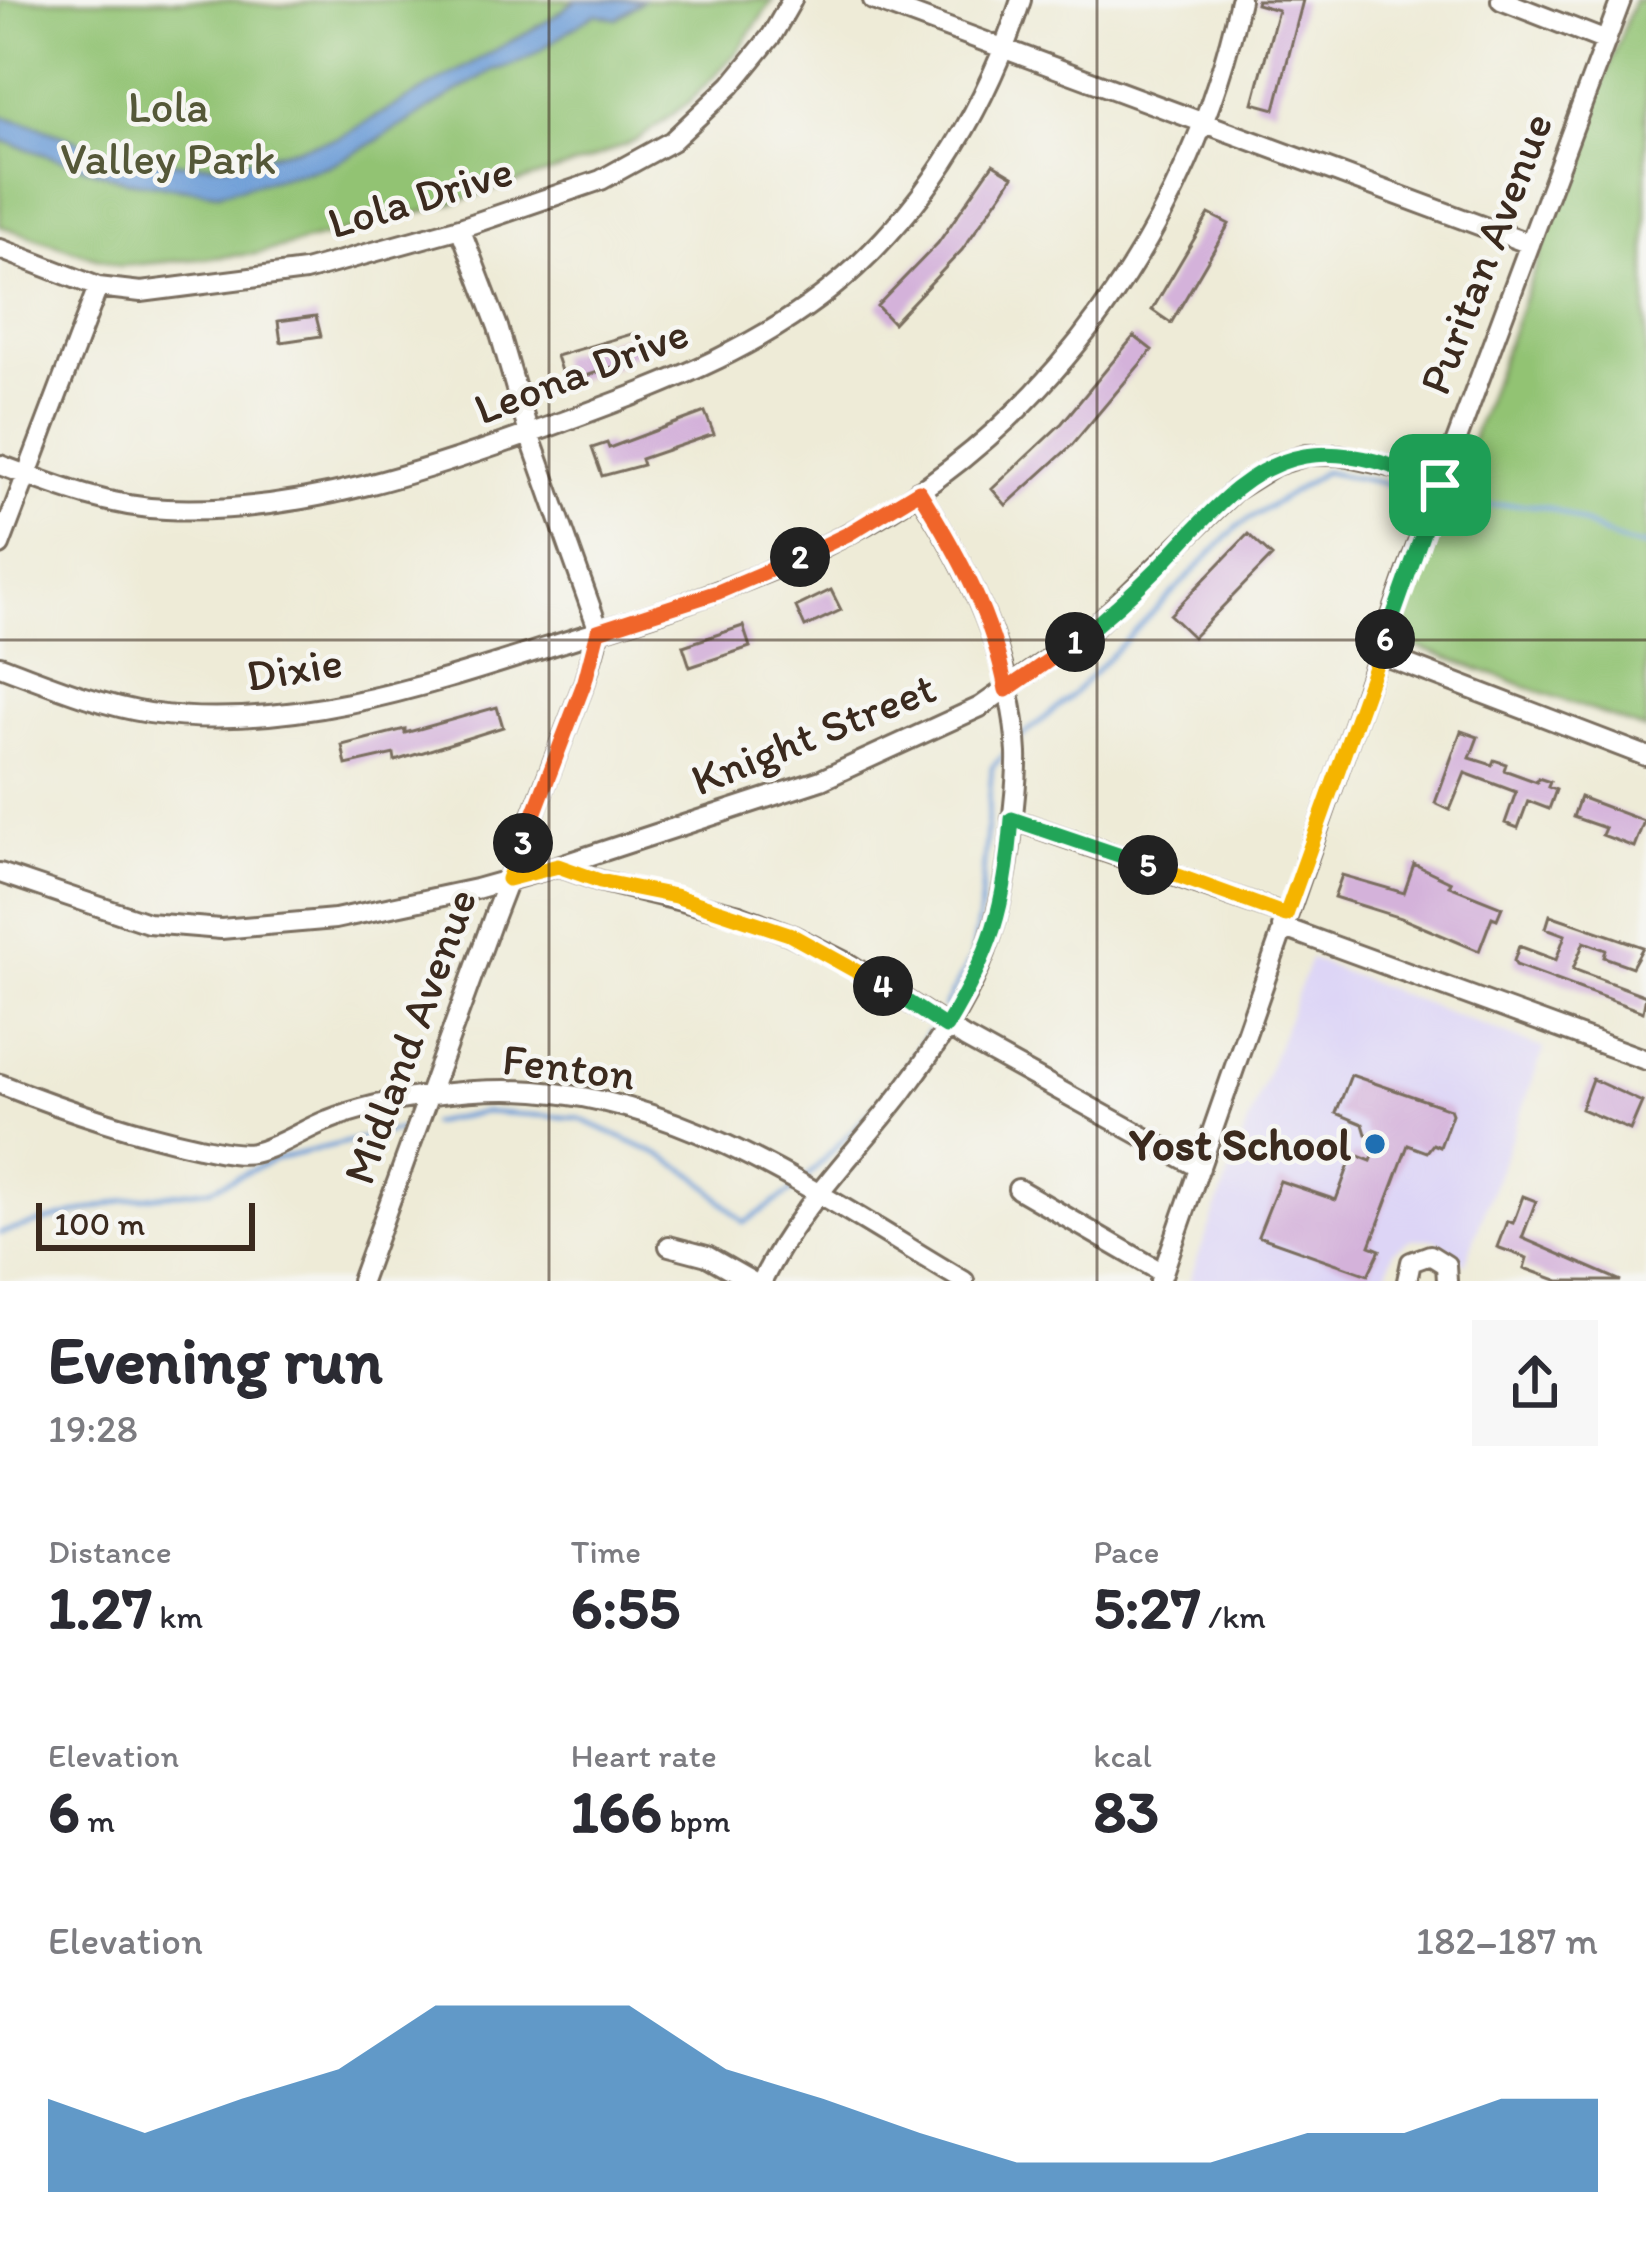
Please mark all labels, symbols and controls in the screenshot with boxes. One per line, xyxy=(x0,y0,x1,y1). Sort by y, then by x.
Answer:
park label: Lola Valley Park xyxy=(60,79,276,185)
street label: Puritan Avenue xyxy=(1407,105,1563,401)
street label: Lola Drive xyxy=(321,142,519,250)
street label: Leona Drive xyxy=(466,304,696,436)
pin xyxy=(1389,434,1491,536)
icon: arrive xyxy=(1407,452,1473,518)
pin: 2 xyxy=(770,527,830,587)
text: 2 xyxy=(791,537,809,576)
pin: 6 xyxy=(1355,609,1415,669)
pin: 1 xyxy=(1045,612,1105,672)
text: 6 xyxy=(1376,619,1394,658)
text: 1 xyxy=(1067,622,1083,661)
street label: Dixie xyxy=(242,634,346,702)
street label: Knight Street xyxy=(683,659,943,807)
pin: 3 xyxy=(493,813,553,873)
text: 3 xyxy=(514,823,532,862)
pin: 5 xyxy=(1118,835,1178,895)
text: 5 xyxy=(1139,845,1157,884)
street label: Midland Avenue xyxy=(331,881,487,1191)
pin: 4 xyxy=(853,956,913,1016)
text: 4 xyxy=(873,966,893,1005)
street label: Fenton xyxy=(499,1031,639,1101)
place label: Yost School xyxy=(1129,1117,1351,1171)
marker: Yost School xyxy=(1362,1131,1388,1157)
scale bar xyxy=(36,1197,255,1250)
text: 100 m xyxy=(54,1204,145,1243)
text: Evening run xyxy=(48,1320,383,1400)
button: share xyxy=(1472,1320,1598,1446)
text: 19:28 xyxy=(48,1405,138,1452)
text: Distance xyxy=(48,1532,172,1571)
text: Time xyxy=(571,1532,641,1571)
text: Pace xyxy=(1093,1532,1159,1571)
text: 1.27 xyxy=(48,1571,152,1643)
text: 6:55 xyxy=(571,1571,680,1643)
text: 5:27 xyxy=(1093,1571,1201,1643)
text: km xyxy=(152,1597,203,1636)
text: /km xyxy=(1201,1597,1266,1636)
text: Elevation xyxy=(48,1736,179,1775)
text: Heart rate xyxy=(571,1736,717,1775)
text: kcal xyxy=(1093,1736,1152,1775)
text: 6 xyxy=(48,1775,80,1847)
text: 166 xyxy=(571,1775,662,1847)
text: 83 xyxy=(1093,1775,1159,1847)
text: m xyxy=(80,1801,115,1840)
text: bpm xyxy=(662,1801,731,1840)
text: Elevation xyxy=(48,1917,203,1964)
text: 182–187 m xyxy=(1416,1917,1598,1964)

